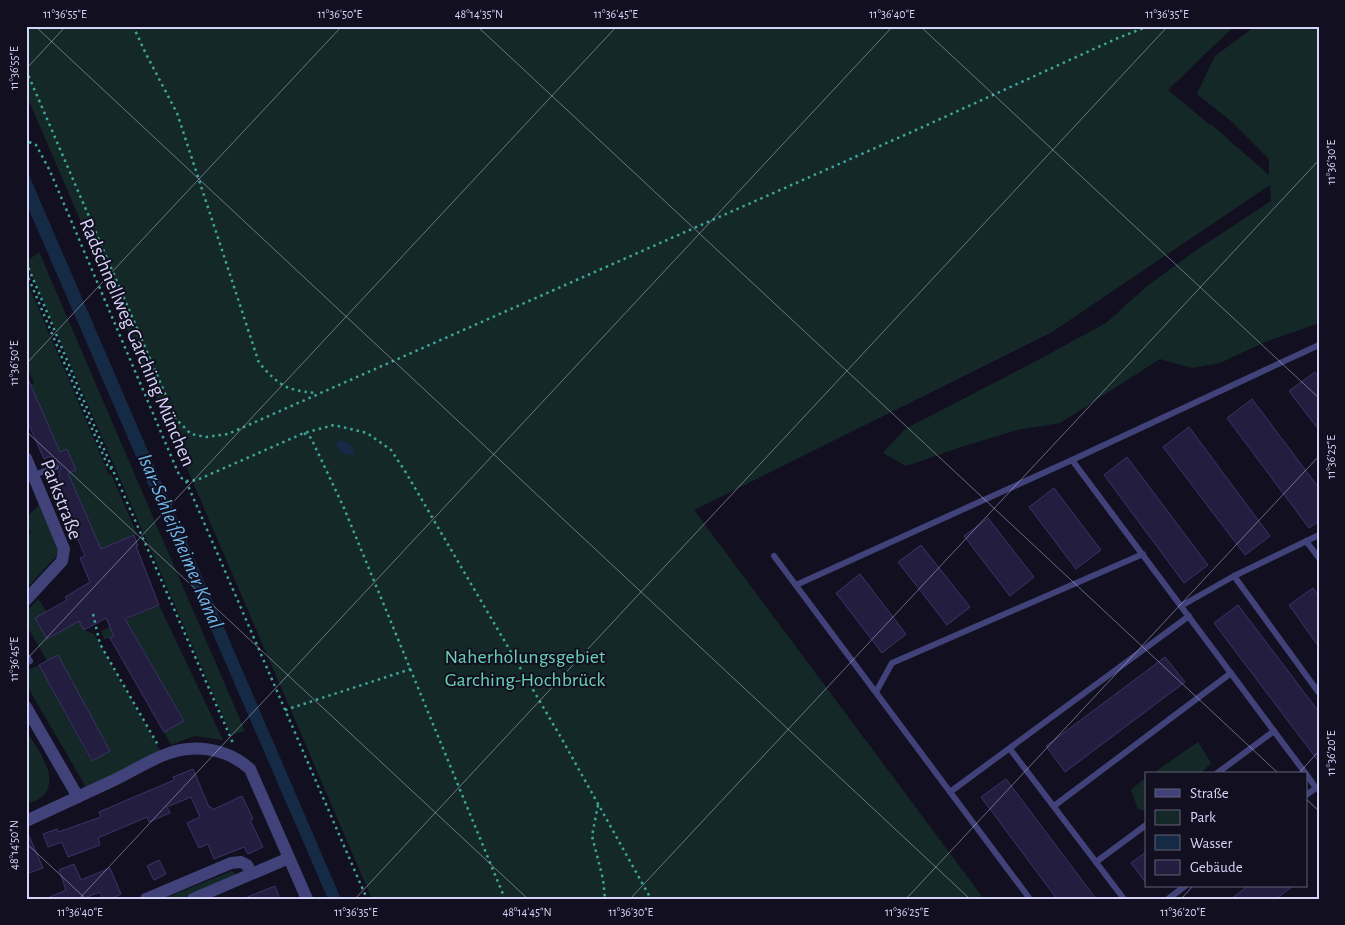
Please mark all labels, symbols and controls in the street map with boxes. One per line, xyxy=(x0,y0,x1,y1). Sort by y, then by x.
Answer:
text: 11°36'55"E xyxy=(43,8,87,20)
text: 11°36'50"E xyxy=(318,8,363,20)
text: 48°14'35"N xyxy=(455,8,503,20)
text: 11°36'45"E xyxy=(594,8,638,20)
text: 11°36'40"E xyxy=(869,8,915,20)
text: 11°36'35"E xyxy=(1145,8,1189,20)
text: 11°36'55"E xyxy=(8,46,20,90)
text: 11°36'30"E xyxy=(1325,139,1337,184)
street label: Radschnellweg Garching München xyxy=(76,216,198,469)
text: 11°36'50"E xyxy=(8,340,20,385)
text: 11°36'25"E xyxy=(1325,435,1337,479)
water label: Isar-Schleißheimer Kanal xyxy=(134,451,227,632)
street label: Parkstraße xyxy=(37,457,85,542)
text: 11°36'45"E xyxy=(8,637,20,681)
park label: Naherholungsgebiet Garching-Hochbrück xyxy=(445,647,606,690)
text: 11°36'20"E xyxy=(1325,730,1337,776)
legend xyxy=(1145,772,1308,888)
text: Straße xyxy=(1190,786,1229,801)
text: Park xyxy=(1190,810,1216,825)
text: 48°14'50"N xyxy=(8,820,20,870)
text: Wasser xyxy=(1190,836,1233,851)
text: Gebäude xyxy=(1190,860,1243,875)
text: 11°36'40"E xyxy=(57,906,103,918)
text: 11°36'35"E xyxy=(334,906,378,918)
text: 48°14'45"N xyxy=(502,906,552,918)
text: 11°36'30"E xyxy=(609,906,654,918)
text: 11°36'25"E xyxy=(885,906,929,918)
text: 11°36'20"E xyxy=(1160,906,1206,918)

